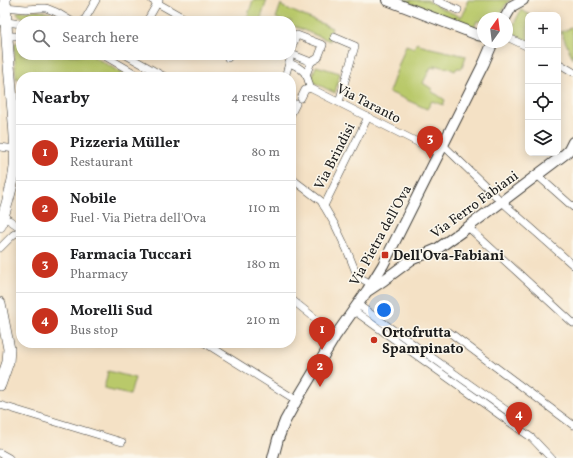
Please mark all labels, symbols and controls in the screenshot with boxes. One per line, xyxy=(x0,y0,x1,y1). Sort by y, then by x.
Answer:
north arrow xyxy=(477,12,513,48)
map controls xyxy=(525,12,561,156)
button: + xyxy=(525,12,561,48)
search box xyxy=(16,16,296,60)
icon: search xyxy=(30,27,52,49)
text: Search here xyxy=(62,28,139,49)
button: − xyxy=(525,48,561,84)
street label: Via Taranto xyxy=(333,80,404,129)
button: locate xyxy=(525,84,561,120)
text: Nearby xyxy=(32,87,90,110)
text: 4 results xyxy=(231,89,280,107)
street label: Via Brindisi xyxy=(310,120,360,193)
button: layers xyxy=(525,120,561,156)
pin: 3 xyxy=(417,126,443,159)
text: Pizzeria Müller xyxy=(70,133,180,154)
text: 1 xyxy=(42,144,48,162)
text: 80 m xyxy=(251,144,280,162)
text: Restaurant xyxy=(70,154,133,172)
street label: Via Ferro Fabiani xyxy=(427,167,523,244)
street label: Via Pietra dell'Ova xyxy=(346,182,417,290)
text: Nobile xyxy=(70,189,116,210)
text: 2 xyxy=(42,200,48,218)
text: 110 m xyxy=(248,200,280,218)
text: Fuel · Via Pietra dell'Ova xyxy=(70,210,206,228)
text: Farmacia Tuccari xyxy=(70,245,192,266)
place label: Dell'Ova-Fabiani xyxy=(393,247,504,266)
marker: Dell'Ova-Fabiani xyxy=(380,250,390,260)
text: 3 xyxy=(42,256,48,274)
text: 180 m xyxy=(246,256,280,274)
text: Pharmacy xyxy=(70,266,128,284)
your location xyxy=(374,300,394,320)
text: Morelli Sud xyxy=(70,301,153,322)
text: 4 xyxy=(41,312,49,330)
text: 210 m xyxy=(246,312,280,330)
pin: 1 xyxy=(309,317,335,350)
text: Bus stop xyxy=(70,322,118,340)
place label: Ortofrutta Spampinato xyxy=(382,324,463,359)
marker: Ortofrutta Spampinato xyxy=(369,335,379,345)
pin: 2 xyxy=(307,354,333,387)
pin: 4 xyxy=(506,402,532,435)

